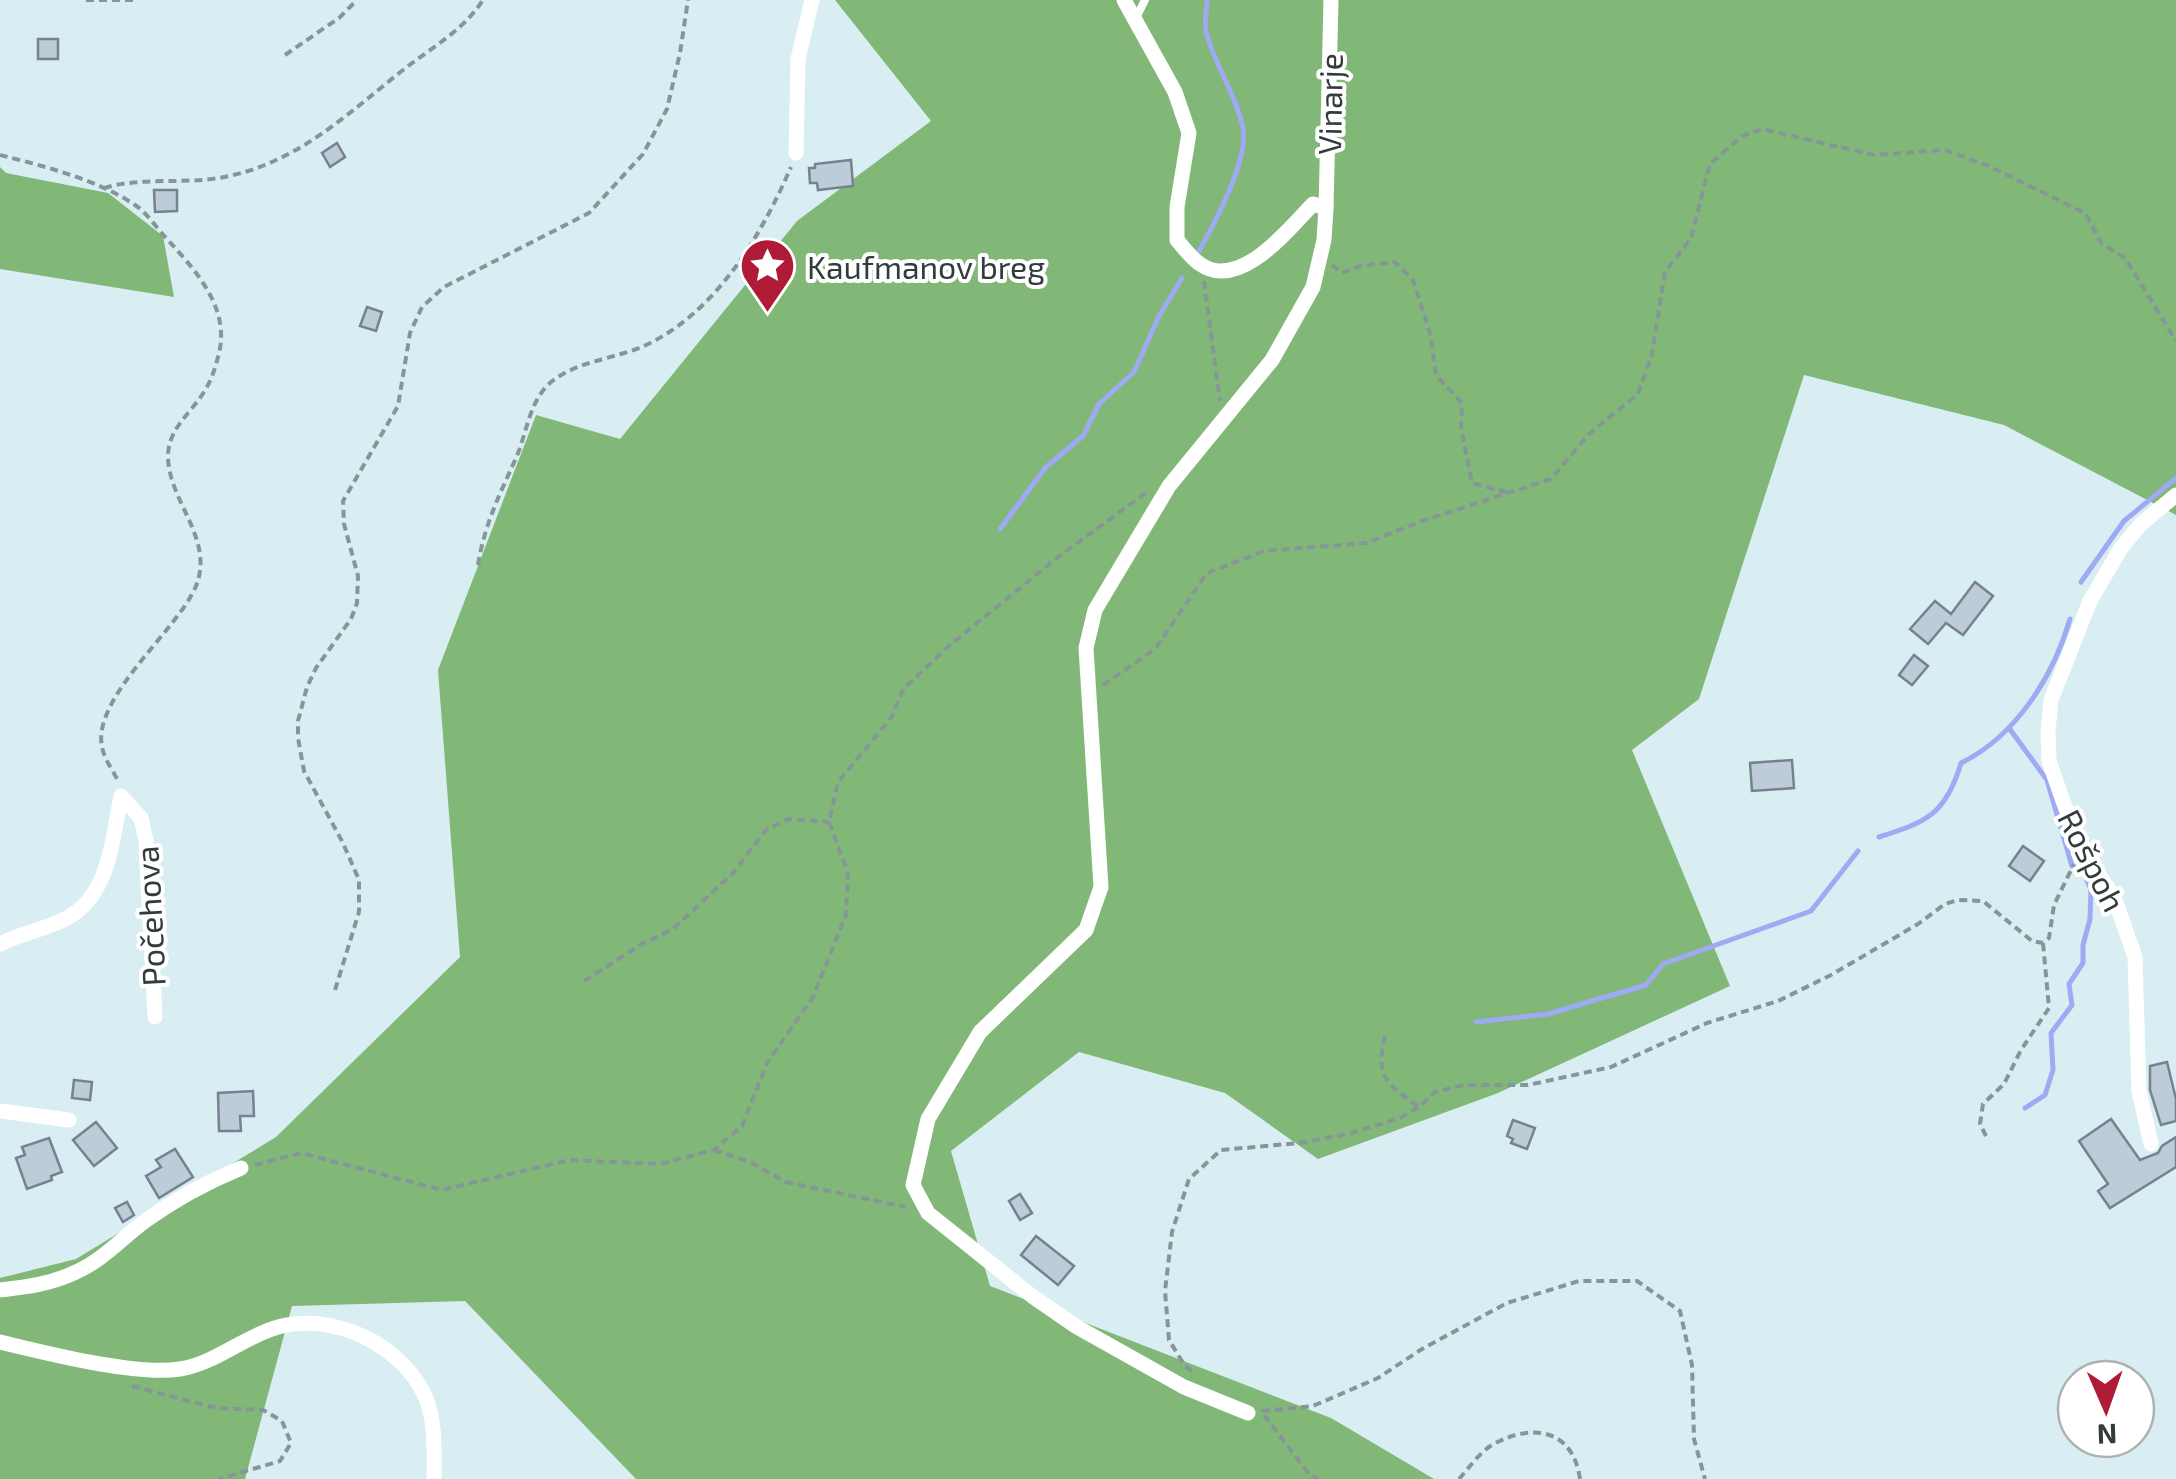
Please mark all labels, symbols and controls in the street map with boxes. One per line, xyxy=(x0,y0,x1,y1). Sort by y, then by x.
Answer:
street label: Vinarje xyxy=(1309,53,1350,155)
place icon: Kaufmanov breg xyxy=(738,236,798,315)
place label: Kaufmanov breg xyxy=(807,247,1045,285)
street label: Rošpoh xyxy=(2051,803,2135,917)
street label: Počehova xyxy=(126,845,172,987)
north arrow xyxy=(2056,1359,2156,1459)
text: N xyxy=(2096,1418,2118,1452)

